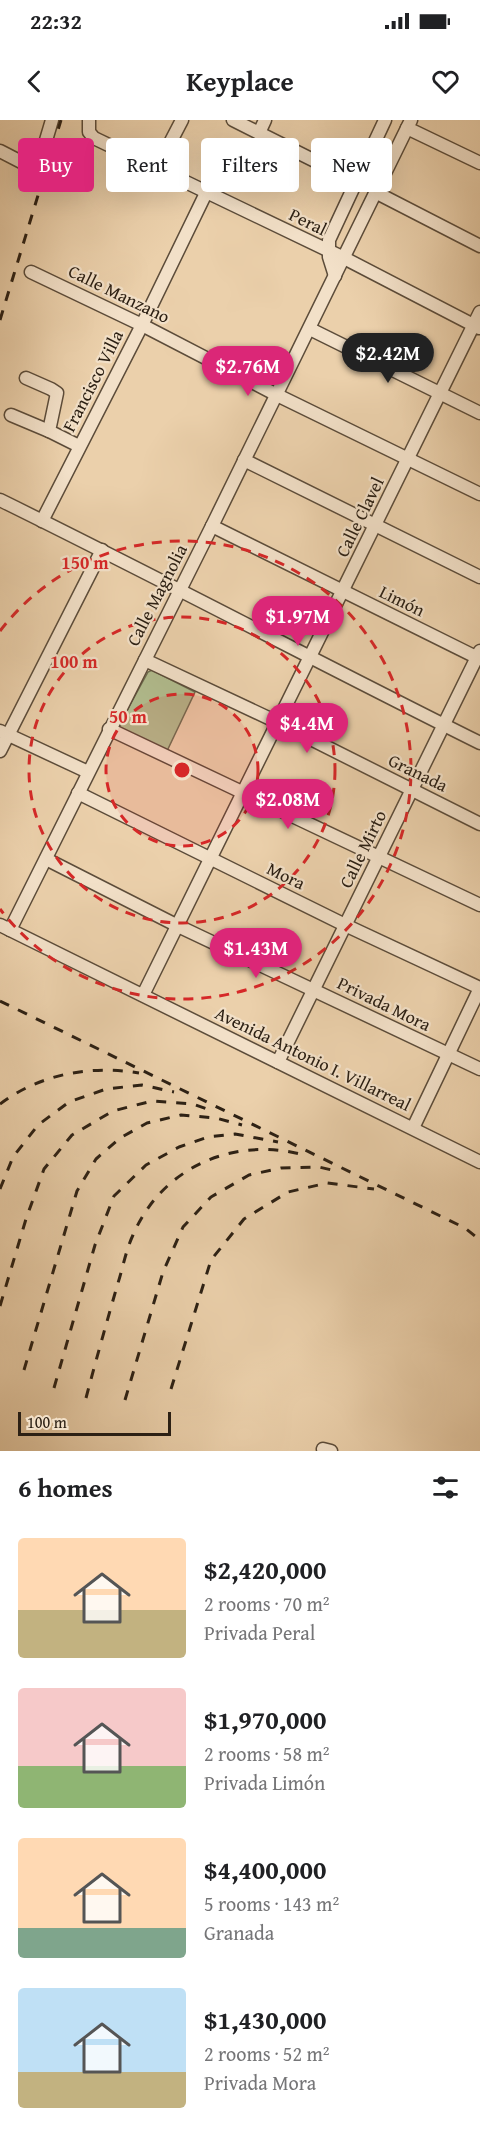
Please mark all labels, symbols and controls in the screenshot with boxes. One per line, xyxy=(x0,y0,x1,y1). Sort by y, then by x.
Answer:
text: 22:32 xyxy=(30,5,82,37)
text: Keyplace xyxy=(186,61,294,101)
icon: back xyxy=(18,65,51,98)
icon: heart xyxy=(429,65,462,98)
chip: Buy xyxy=(18,138,94,192)
chip: Rent xyxy=(106,138,189,192)
chip: Filters xyxy=(201,138,299,192)
chip: New xyxy=(311,138,392,192)
street label: Peral xyxy=(285,201,332,242)
street label: Calle Manzano xyxy=(64,257,175,330)
street label: Francisco Villa xyxy=(55,325,130,437)
pin: $2.42M xyxy=(339,333,437,384)
text: $2.42M xyxy=(356,338,420,367)
pin: $2.76M xyxy=(199,346,297,397)
text: $2.76M xyxy=(216,351,280,380)
street label: Calle Clavel xyxy=(329,472,391,561)
street label: Calle Magnolia xyxy=(119,539,194,650)
text: 150 m xyxy=(61,549,109,576)
street label: Limón xyxy=(375,578,430,623)
pin: $1.97M xyxy=(249,596,347,647)
text: $1.97M xyxy=(266,601,330,630)
text: 100 m xyxy=(50,648,98,675)
text: 50 m xyxy=(109,703,148,730)
pin: $4.4M xyxy=(265,703,349,754)
text: $4.4M xyxy=(280,708,334,737)
street label: Granada xyxy=(384,747,453,799)
centre of rings xyxy=(172,760,192,780)
pin: $2.08M xyxy=(239,779,337,830)
text: $2.08M xyxy=(256,784,320,813)
street label: Calle Mirto xyxy=(332,805,393,892)
street label: Mora xyxy=(262,855,310,897)
pin: $1.43M xyxy=(207,928,305,979)
text: $1.43M xyxy=(224,933,288,962)
street label: Privada Mora xyxy=(333,969,436,1038)
street label: Avenida Antonio I. Villarreal xyxy=(211,999,416,1118)
scale bar xyxy=(18,1409,171,1436)
text: 100 m xyxy=(27,1410,67,1434)
text: 6 homes xyxy=(18,1468,113,1507)
icon: filters xyxy=(429,1471,462,1504)
text: $2,420,000 xyxy=(204,1550,326,1589)
icon: home xyxy=(66,1562,138,1634)
text: 2 rooms · 70 m² xyxy=(204,1589,330,1618)
text: Privada Peral xyxy=(204,1618,315,1647)
text: $1,970,000 xyxy=(204,1700,326,1739)
icon: home xyxy=(66,1712,138,1784)
text: 2 rooms · 58 m² xyxy=(204,1739,330,1768)
text: Privada Limón xyxy=(204,1768,325,1797)
text: $4,400,000 xyxy=(204,1850,326,1889)
icon: home xyxy=(66,1862,138,1934)
text: 5 rooms · 143 m² xyxy=(204,1889,339,1918)
text: Granada xyxy=(204,1918,274,1947)
text: $1,430,000 xyxy=(204,2000,326,2039)
icon: home xyxy=(66,2012,138,2084)
text: 2 rooms · 52 m² xyxy=(204,2039,330,2068)
text: Privada Mora xyxy=(204,2068,316,2097)

